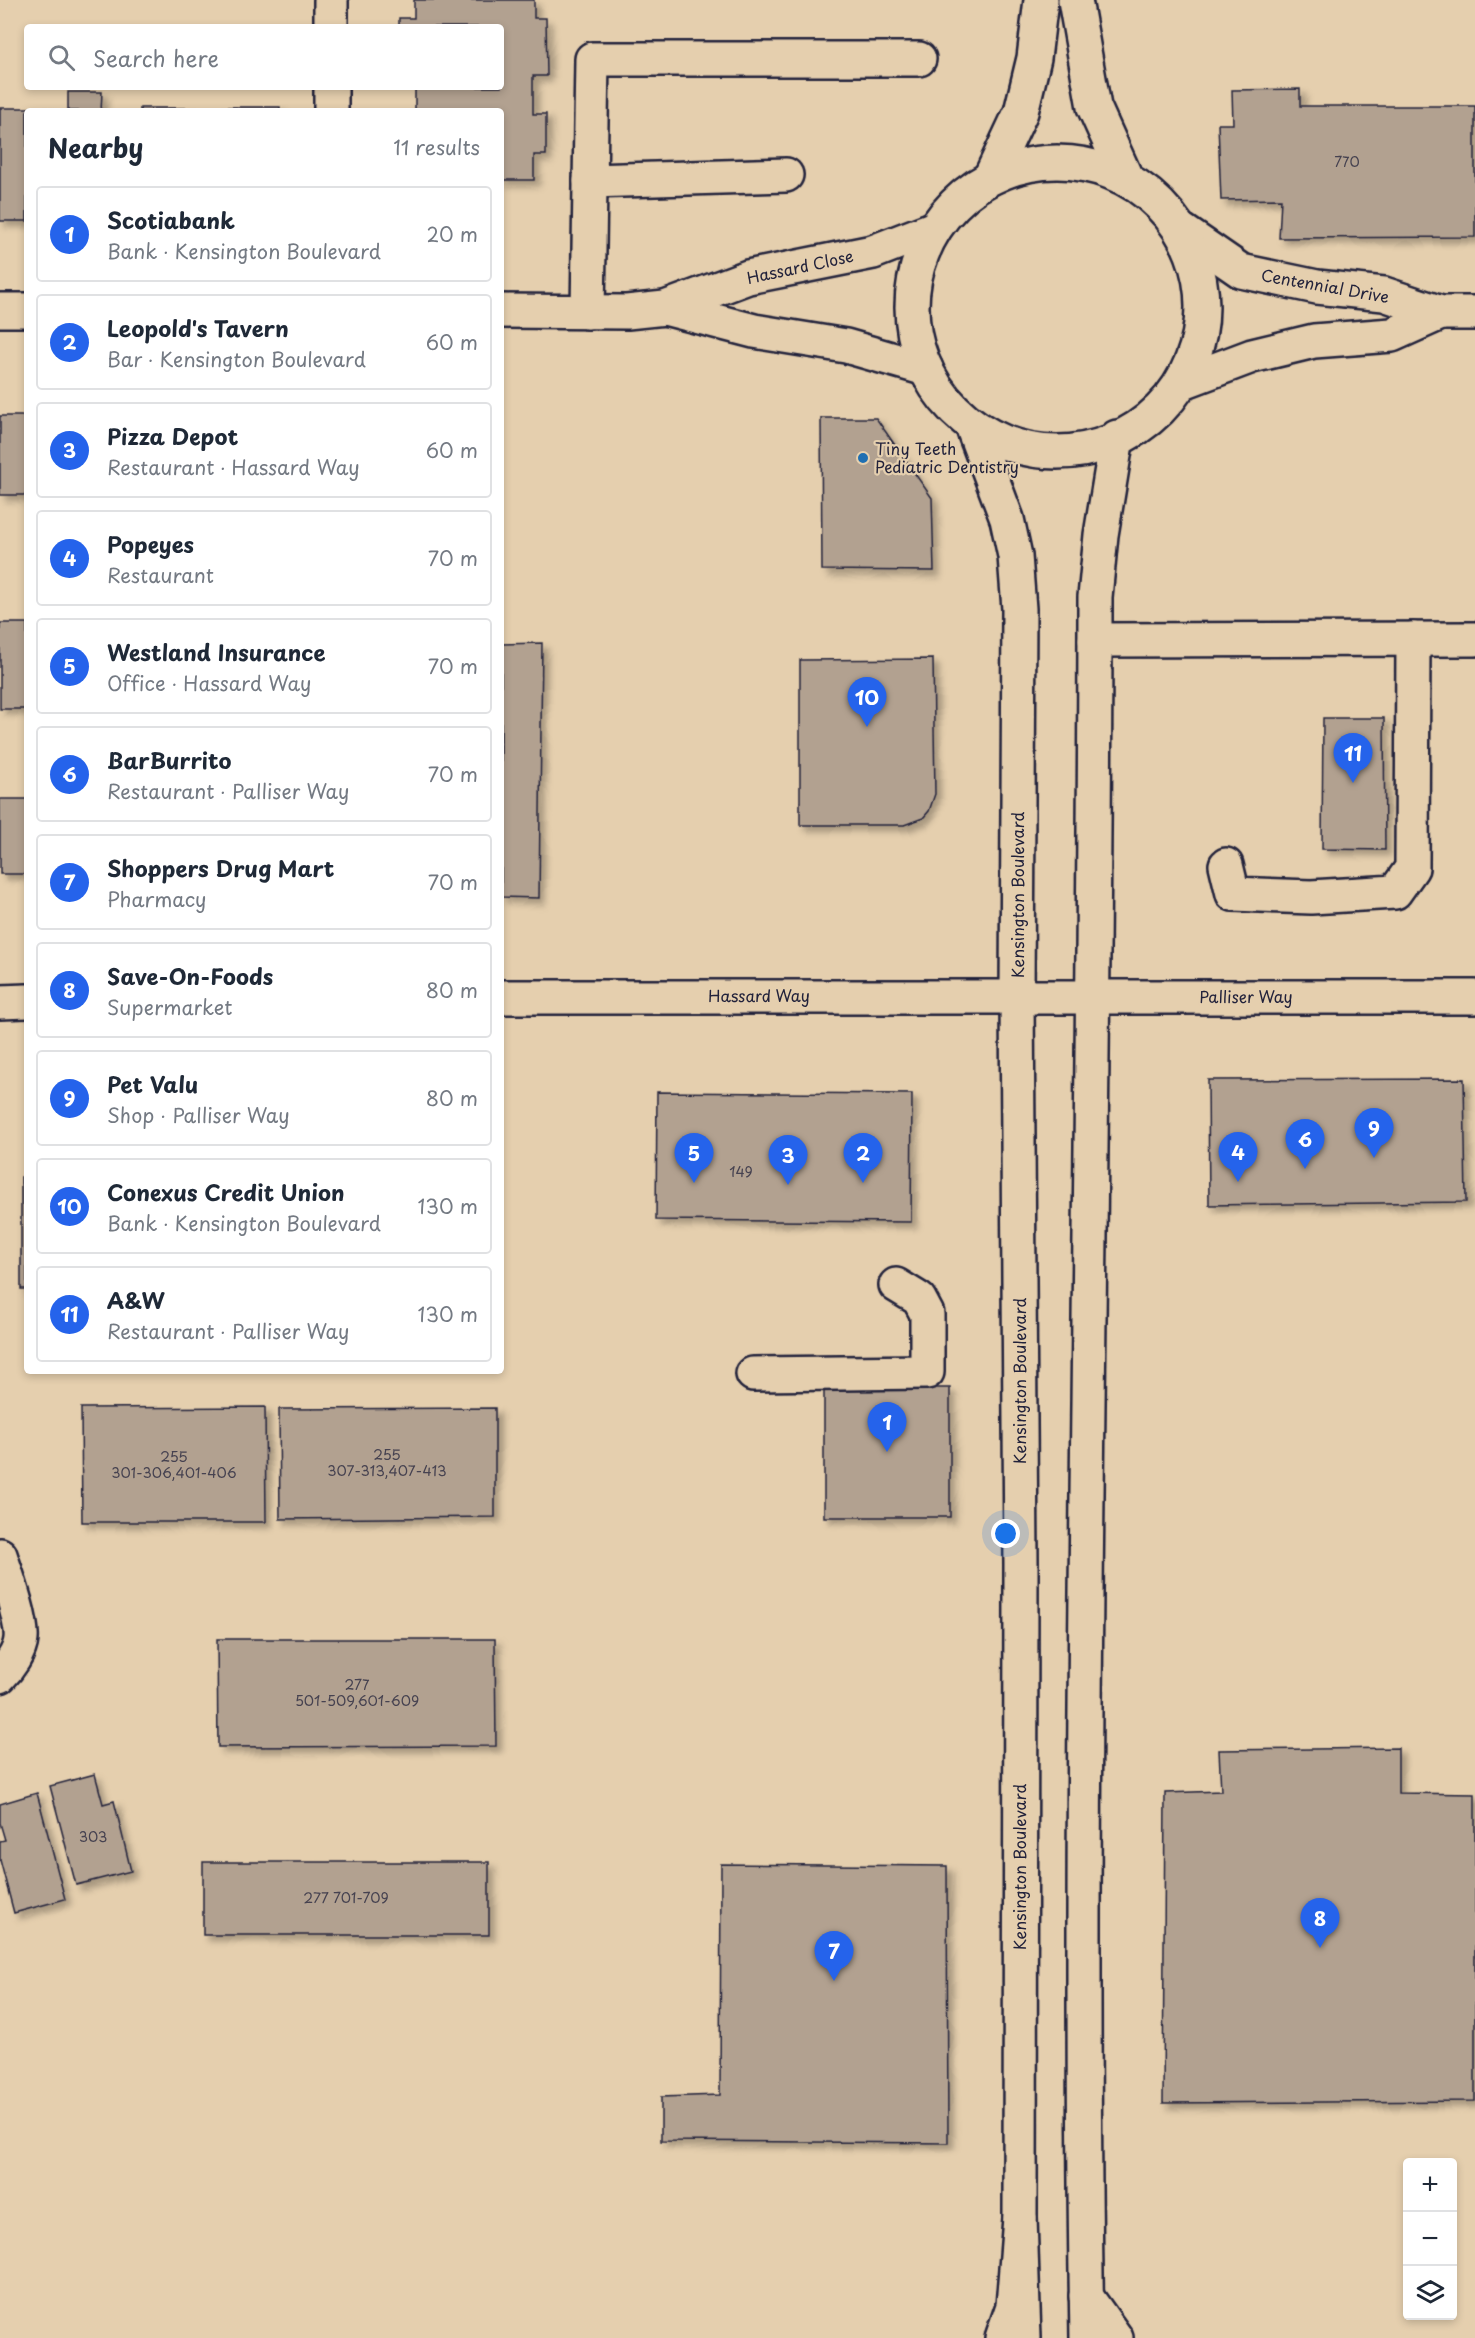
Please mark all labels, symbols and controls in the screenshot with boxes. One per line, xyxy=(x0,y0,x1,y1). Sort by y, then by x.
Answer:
search box xyxy=(24,24,504,90)
icon: search xyxy=(45,41,78,74)
text: Search here xyxy=(93,41,219,74)
text: Nearby xyxy=(48,128,143,167)
text: 11 results xyxy=(393,132,480,162)
house number: 770 xyxy=(1334,151,1360,172)
text: Scotiabank xyxy=(107,203,235,236)
text: 1 xyxy=(65,219,74,249)
text: 20 m xyxy=(426,219,478,249)
text: Bank · Kensington Boulevard xyxy=(107,236,381,266)
street label: Hassard Close xyxy=(744,243,855,289)
street label: Centennial Drive xyxy=(1259,262,1391,308)
text: Leopold's Tavern xyxy=(107,311,289,344)
text: 2 xyxy=(62,327,77,357)
text: 60 m xyxy=(426,327,478,357)
text: Bar · Kensington Boulevard xyxy=(107,344,366,374)
text: Pizza Depot xyxy=(107,419,238,452)
text: 3 xyxy=(63,435,76,465)
text: 60 m xyxy=(426,435,478,465)
place label: Tiny Teeth Pediatric Dentistry xyxy=(875,436,1019,478)
marker: Tiny Teeth Pediatric Dentistry xyxy=(856,451,870,465)
text: Restaurant · Hassard Way xyxy=(107,452,360,482)
text: Popeyes xyxy=(107,527,194,560)
text: 4 xyxy=(63,543,76,573)
text: 70 m xyxy=(428,543,478,573)
text: Restaurant xyxy=(107,560,214,590)
text: Westland Insurance xyxy=(107,635,326,668)
text: 5 xyxy=(63,651,76,681)
text: 70 m xyxy=(428,651,478,681)
text: Office · Hassard Way xyxy=(107,668,311,698)
pin: 10 xyxy=(848,678,886,727)
pin: 11 xyxy=(1334,734,1372,783)
text: BarBurrito xyxy=(107,743,231,776)
text: 6 xyxy=(62,759,77,789)
text: 70 m xyxy=(428,759,478,789)
text: Restaurant · Palliser Way xyxy=(107,776,349,806)
street label: Kensington Boulevard xyxy=(1005,812,1029,978)
text: Shoppers Drug Mart xyxy=(107,851,334,884)
text: 7 xyxy=(64,867,75,897)
text: 70 m xyxy=(428,867,478,897)
text: Pharmacy xyxy=(107,884,207,914)
text: Save-On-Foods xyxy=(107,959,273,992)
text: 8 xyxy=(63,975,76,1005)
text: 80 m xyxy=(426,975,478,1005)
street label: Hassard Way xyxy=(708,983,810,1007)
street label: Palliser Way xyxy=(1199,984,1293,1008)
text: Supermarket xyxy=(107,992,233,1022)
text: Pet Valu xyxy=(107,1067,198,1100)
text: 9 xyxy=(64,1083,75,1113)
text: 80 m xyxy=(426,1083,478,1113)
text: Shop · Palliser Way xyxy=(107,1100,290,1130)
pin: 9 xyxy=(1354,1108,1394,1158)
pin: 6 xyxy=(1286,1120,1324,1169)
pin: 4 xyxy=(1218,1132,1258,1182)
pin: 5 xyxy=(674,1134,714,1183)
pin: 2 xyxy=(844,1134,882,1183)
pin: 3 xyxy=(768,1136,808,1185)
house number: 149 xyxy=(729,1161,753,1182)
text: Conexus Credit Union xyxy=(107,1175,345,1208)
text: 10 xyxy=(57,1191,82,1221)
text: 130 m xyxy=(418,1191,478,1221)
text: Bank · Kensington Boulevard xyxy=(107,1208,381,1238)
text: A&W xyxy=(107,1283,165,1316)
street label: Kensington Boulevard xyxy=(1007,1298,1031,1464)
text: 11 xyxy=(60,1299,79,1329)
text: 130 m xyxy=(418,1299,478,1329)
text: Restaurant · Palliser Way xyxy=(107,1316,349,1346)
pin: 1 xyxy=(868,1402,906,1452)
house number: 255 307-313,407-413 xyxy=(327,1444,447,1481)
house number: 255 301-306,401-406 xyxy=(111,1446,237,1483)
your location xyxy=(991,1519,1020,1548)
house number: 277 501-509,601-609 xyxy=(295,1674,419,1711)
street label: Kensington Boulevard xyxy=(1007,1784,1031,1950)
house number: 303 xyxy=(79,1826,107,1847)
house number: 277 701-709 xyxy=(303,1887,389,1908)
pin: 8 xyxy=(1300,1898,1340,1948)
pin: 7 xyxy=(814,1932,854,1981)
map controls xyxy=(1403,2158,1457,2320)
button: + xyxy=(1403,2158,1457,2212)
button: − xyxy=(1403,2212,1457,2266)
button: layers xyxy=(1403,2266,1457,2320)

